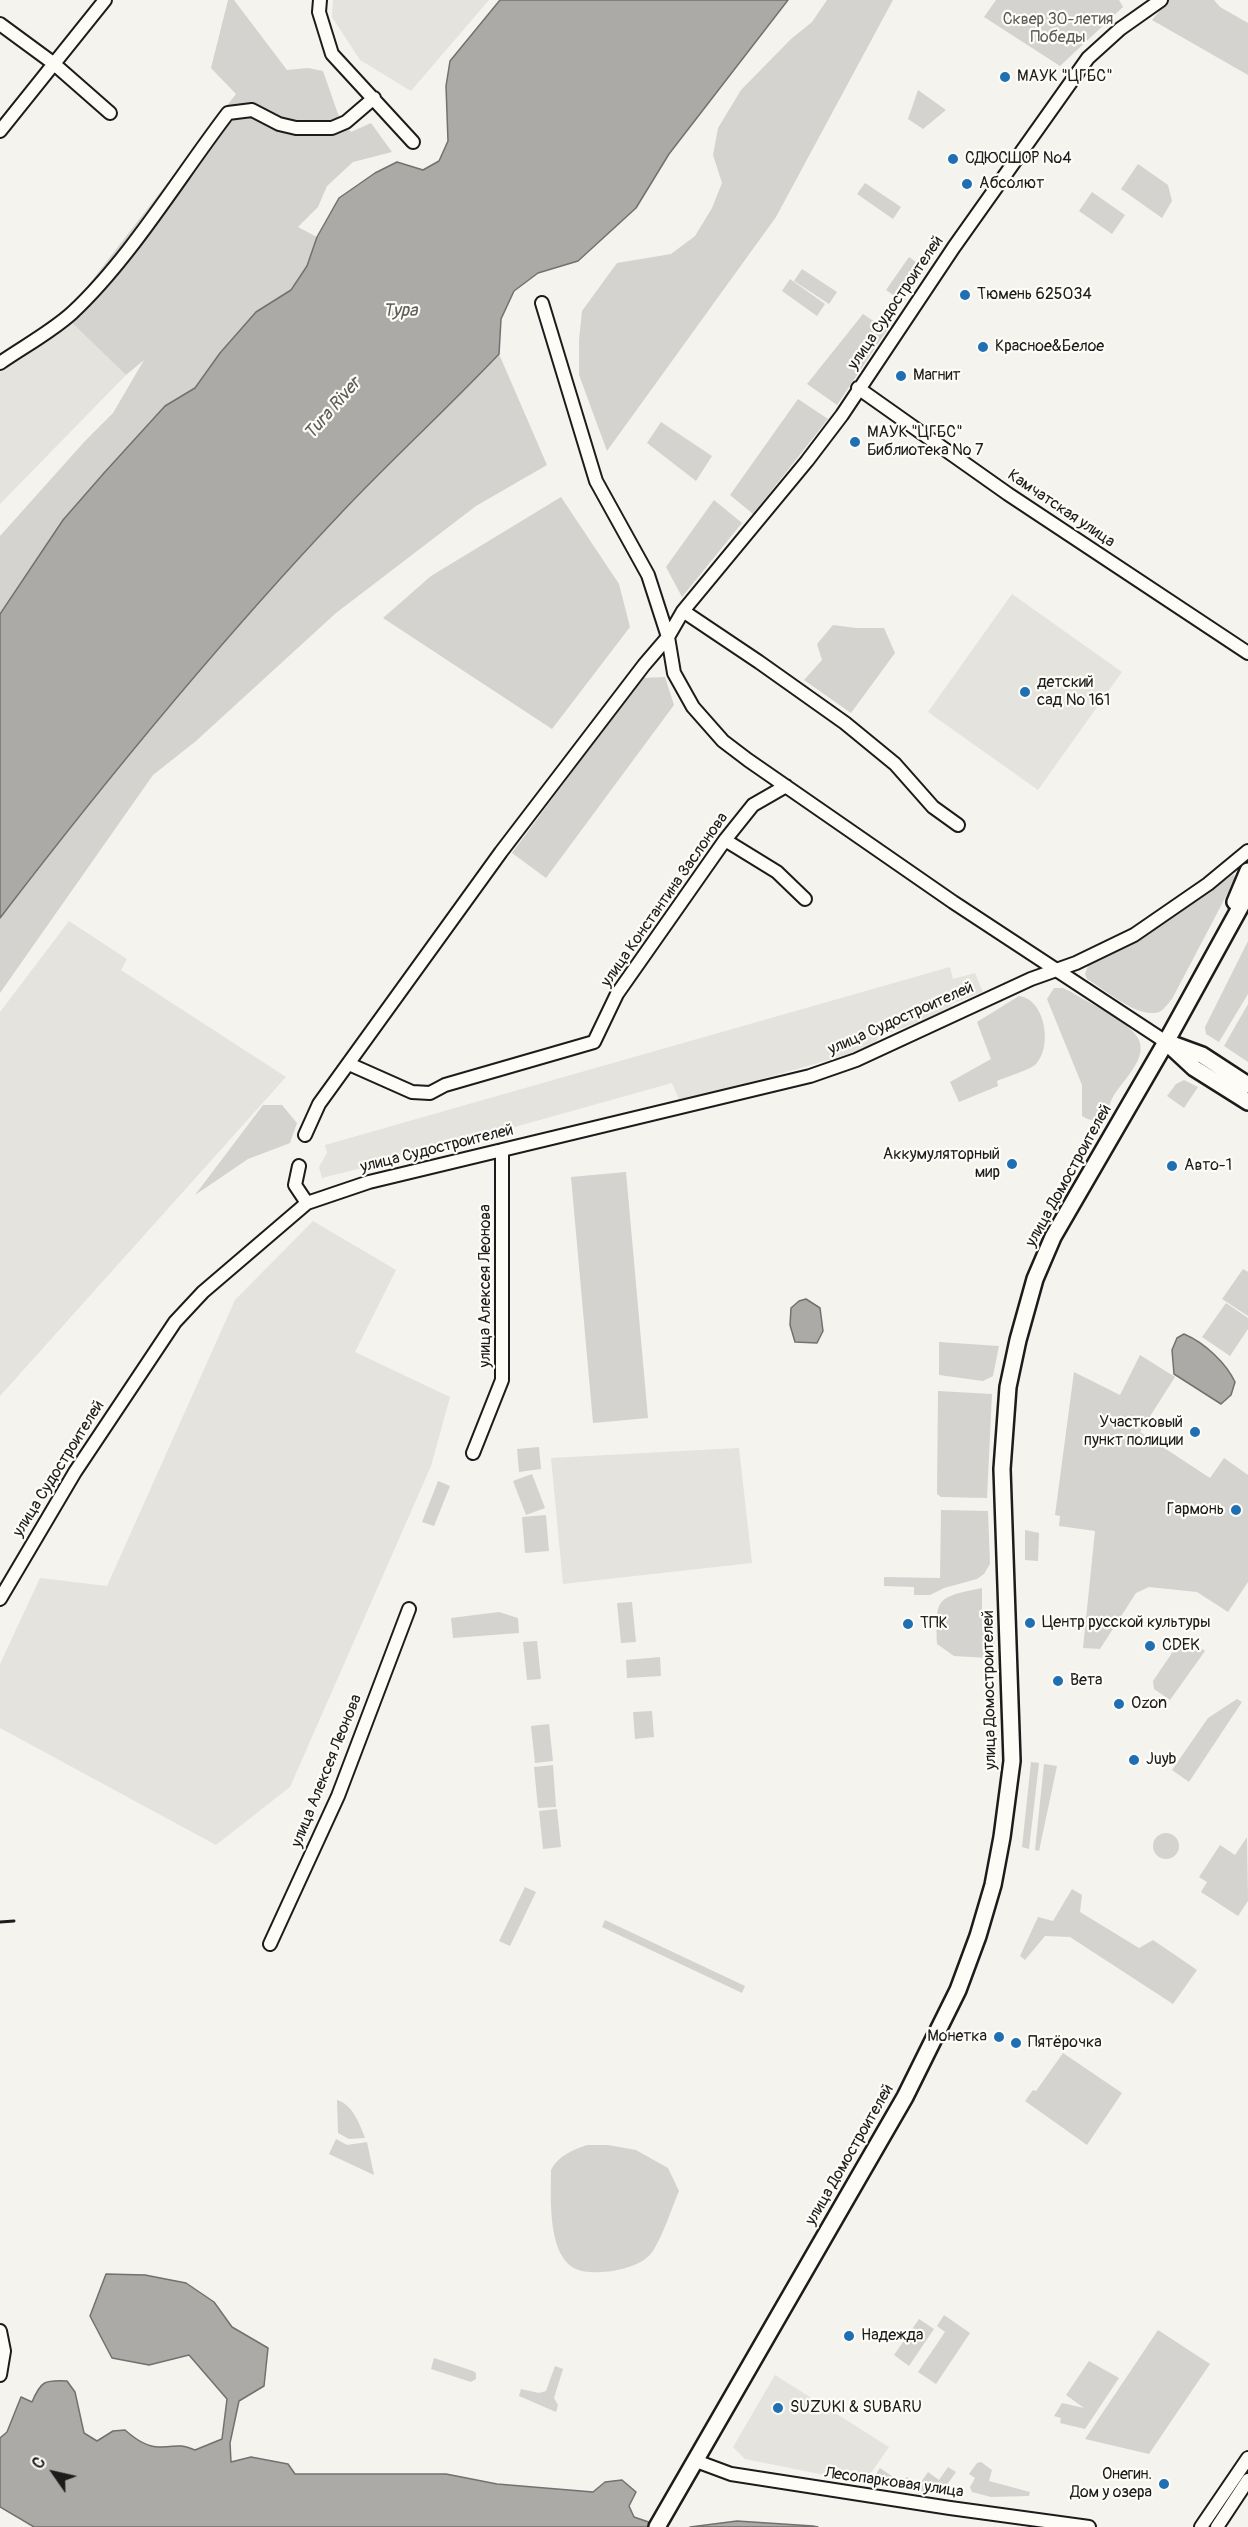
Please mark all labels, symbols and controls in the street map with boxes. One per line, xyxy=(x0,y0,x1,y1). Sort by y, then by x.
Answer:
park label: Сквер 30-летия Победы xyxy=(1003,10,1113,48)
place label: МАУК "ЦГБС" xyxy=(1017,67,1113,87)
marker: МАУК "ЦГБС" xyxy=(998,70,1012,84)
place label: СДЮСШОР №4 xyxy=(965,149,1071,169)
marker: СДЮСШОР №4 xyxy=(946,152,960,166)
place label: Абсолют xyxy=(979,174,1044,194)
marker: Абсолют xyxy=(960,177,974,191)
street label: улица Судостроителей xyxy=(844,232,948,374)
place label: Тюмень 625034 xyxy=(977,285,1092,305)
marker: Тюмень 625034 xyxy=(958,288,972,302)
water label: Тура xyxy=(383,300,417,322)
place label: Красное&Белое xyxy=(995,337,1104,357)
marker: Красное&Белое xyxy=(976,340,990,354)
place label: Магнит xyxy=(913,366,961,386)
marker: Магнит xyxy=(894,369,908,383)
water label: Tura River xyxy=(300,374,366,444)
place label: МАУК "ЦГБС" Библиотека № 7 xyxy=(867,423,983,461)
marker: МАУК "ЦГБС" Библиотека № 7 xyxy=(848,435,862,449)
street label: Камчатская улица xyxy=(1004,466,1118,552)
place label: детский сад № 161 xyxy=(1037,673,1110,711)
marker: детский сад № 161 xyxy=(1018,685,1032,699)
street label: улица Константина Заслонова xyxy=(597,809,733,991)
street label: улица Судостроителей xyxy=(825,978,977,1060)
street label: улица Домостроителей xyxy=(1022,1102,1116,1250)
street label: улица Судостроителей xyxy=(358,1121,516,1177)
place label: Аккумуляторный мир xyxy=(883,1145,1000,1183)
place label: Авто-1 xyxy=(1184,1156,1232,1176)
marker: Аккумуляторный мир xyxy=(1005,1157,1019,1171)
marker: Авто-1 xyxy=(1165,1159,1179,1173)
street label: улица Алексея Леонова xyxy=(476,1204,496,1368)
street label: улица Судостроителей xyxy=(9,1397,109,1541)
place label: Участковый пункт полиции xyxy=(1084,1413,1183,1451)
marker: Участковый пункт полиции xyxy=(1188,1425,1202,1439)
place label: Гармонь xyxy=(1167,1500,1224,1520)
marker: Гармонь xyxy=(1229,1503,1243,1517)
street label: улица Домостроителей xyxy=(979,1610,1001,1770)
place label: Центр русской культуры xyxy=(1042,1613,1210,1633)
place label: ТПК xyxy=(920,1614,948,1634)
marker: Центр русской культуры xyxy=(1023,1616,1037,1630)
marker: ТПК xyxy=(901,1617,915,1631)
place label: CDEK xyxy=(1162,1636,1200,1656)
marker: CDEK xyxy=(1143,1639,1157,1653)
place label: Вета xyxy=(1070,1671,1102,1691)
marker: Вета xyxy=(1051,1674,1065,1688)
street label: улица Алексея Леонова xyxy=(288,1692,366,1850)
place label: Ozon xyxy=(1131,1694,1167,1714)
marker: Ozon xyxy=(1112,1697,1126,1711)
place label: Juyb xyxy=(1146,1750,1176,1770)
marker: Juyb xyxy=(1127,1753,1141,1767)
place label: Монетка xyxy=(927,2027,987,2047)
marker: Монетка xyxy=(992,2030,1006,2044)
place label: Пятёрочка xyxy=(1028,2033,1102,2053)
marker: Пятёрочка xyxy=(1009,2036,1023,2050)
street label: улица Домостроителей xyxy=(802,2081,898,2229)
place label: Надежда xyxy=(861,2326,923,2346)
marker: Надежда xyxy=(842,2329,856,2343)
place label: SUZUKI & SUBARU xyxy=(790,2398,922,2418)
marker: SUZUKI & SUBARU xyxy=(771,2401,785,2415)
north arrow xyxy=(24,2443,84,2503)
text: С xyxy=(28,2453,50,2473)
street label: Лесопарковая улица xyxy=(823,2464,965,2502)
place label: Онегин. Дом у озера xyxy=(1070,2465,1152,2503)
marker: Онегин. Дом у озера xyxy=(1157,2477,1171,2491)

